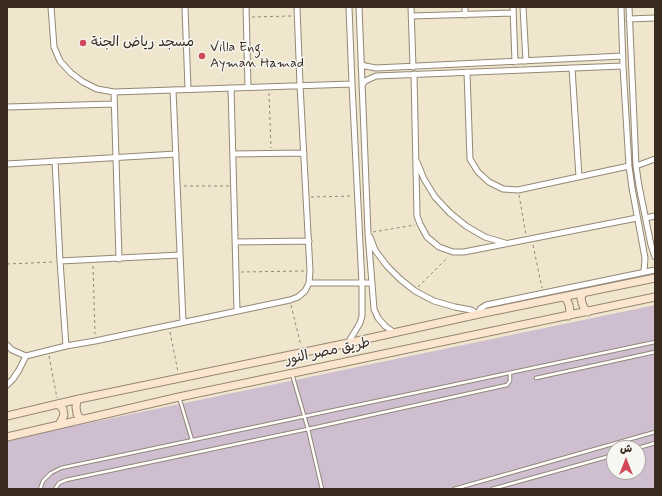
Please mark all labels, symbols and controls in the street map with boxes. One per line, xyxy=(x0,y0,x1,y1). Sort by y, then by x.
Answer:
place label: مسجد رياض الجنة xyxy=(91,35,194,51)
marker: مسجد رياض الجنة xyxy=(78,38,88,48)
place label: Villa Eng. Ayman Hamad xyxy=(210,40,304,72)
marker: Villa Eng. Ayman Hamad xyxy=(197,51,207,61)
street label: طريق مصر النور xyxy=(284,335,372,369)
north arrow xyxy=(606,440,646,480)
text: ش xyxy=(620,442,632,456)

